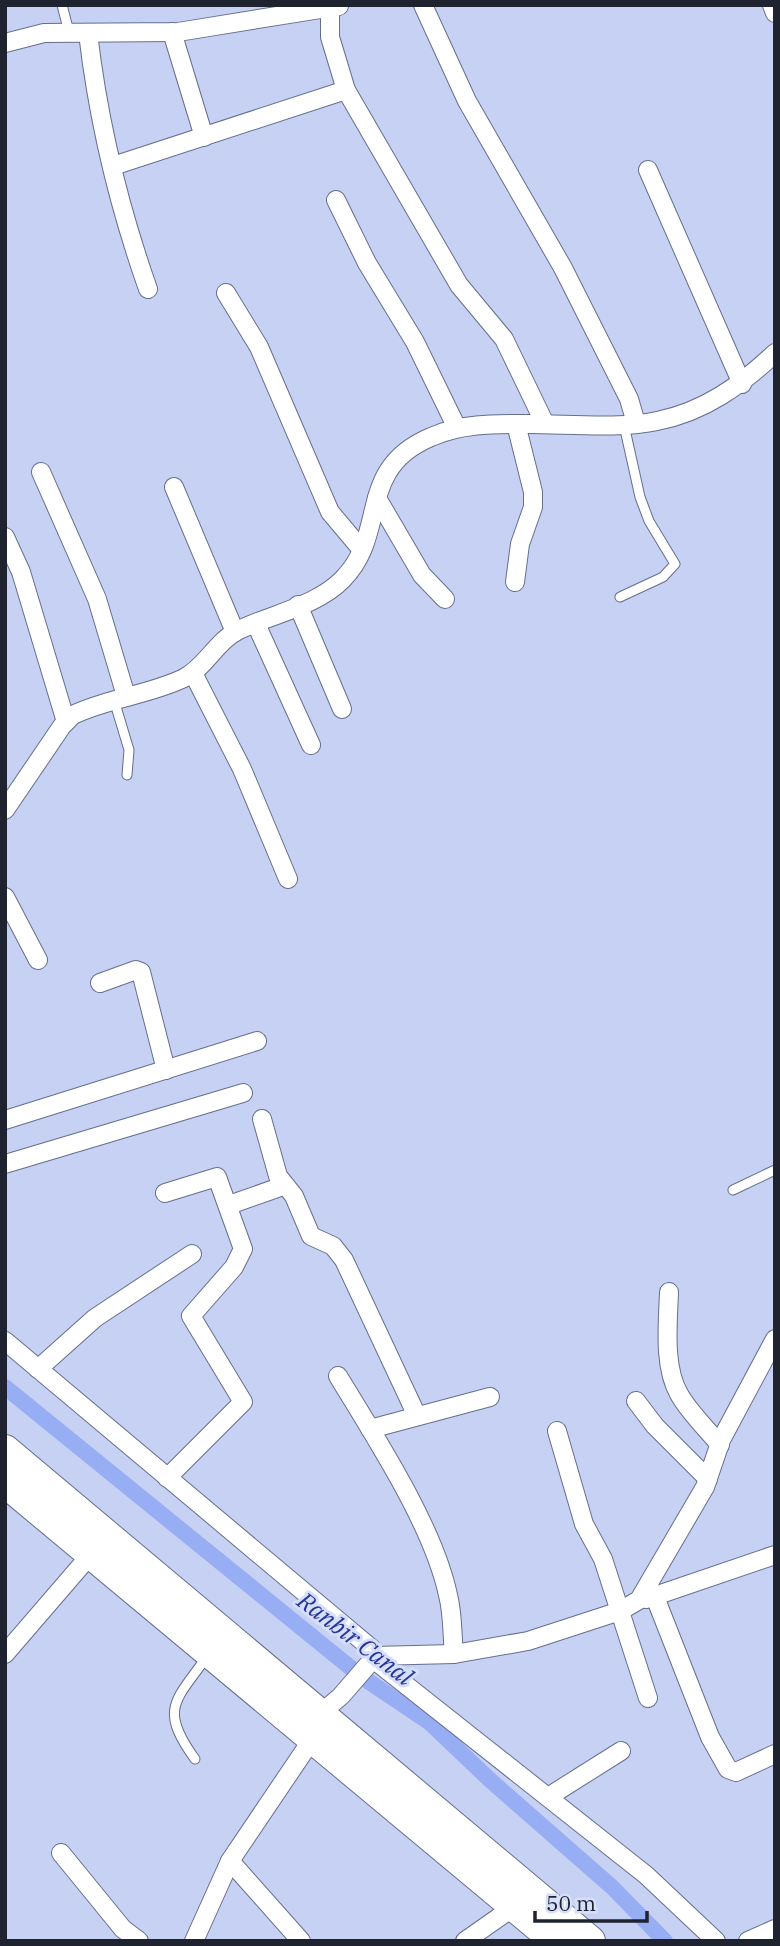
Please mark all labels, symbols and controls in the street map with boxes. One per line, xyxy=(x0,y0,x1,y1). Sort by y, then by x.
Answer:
water label: Ranbir Canal xyxy=(291,1584,421,1693)
scale bar xyxy=(535,1880,647,1924)
text: 50 m xyxy=(546,1889,596,1917)

